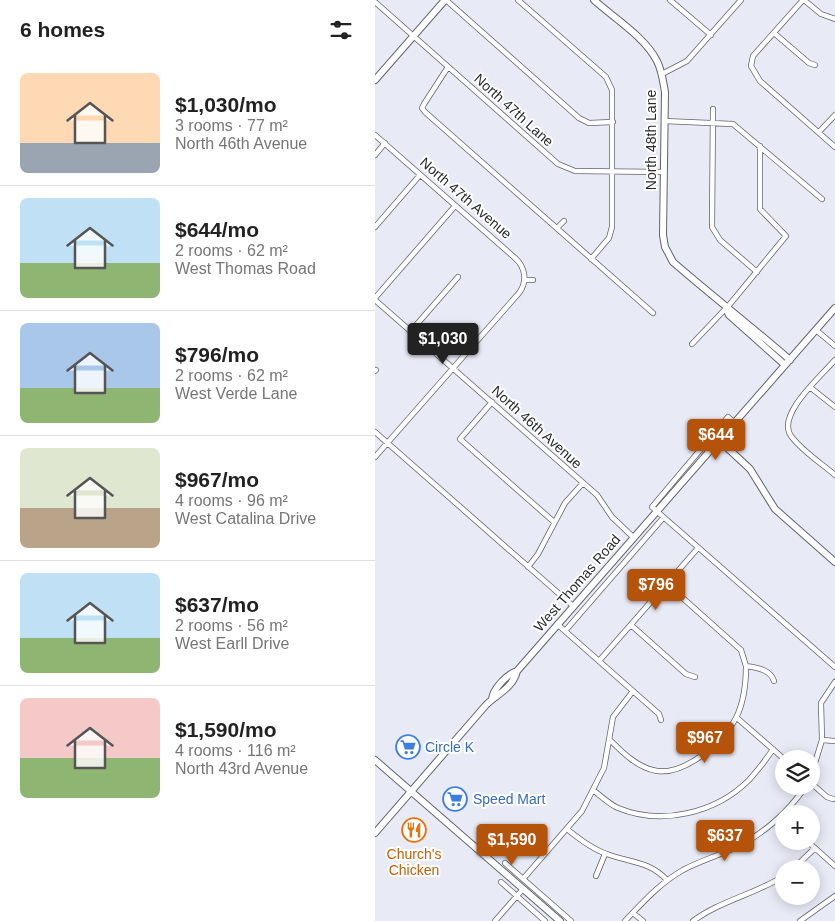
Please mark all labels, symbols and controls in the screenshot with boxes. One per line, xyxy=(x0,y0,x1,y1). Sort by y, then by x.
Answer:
icon: filters xyxy=(327,16,355,44)
text: 6 homes xyxy=(20,18,105,41)
street label: North 47th Lane xyxy=(471,70,557,150)
street label: North 48th Lane xyxy=(643,90,659,190)
icon: home xyxy=(60,93,120,153)
text: $1,030/mo xyxy=(175,93,277,116)
text: 3 rooms · 77 m² xyxy=(175,117,288,134)
text: North 46th Avenue xyxy=(175,135,307,152)
street label: North 47th Avenue xyxy=(417,154,515,242)
icon: home xyxy=(60,218,120,278)
text: $644/mo xyxy=(175,218,259,241)
text: 2 rooms · 62 m² xyxy=(175,242,288,259)
text: West Thomas Road xyxy=(175,260,316,277)
pin: $1,030 xyxy=(402,322,484,365)
text: $1,030 xyxy=(419,330,467,347)
icon: home xyxy=(60,343,120,403)
text: $796/mo xyxy=(175,343,259,366)
text: 2 rooms · 62 m² xyxy=(175,367,288,384)
street label: North 46th Avenue xyxy=(489,382,586,472)
text: West Verde Lane xyxy=(175,385,297,402)
pin: $644 xyxy=(686,418,746,461)
text: $644 xyxy=(698,426,734,443)
icon: home xyxy=(60,468,120,528)
text: $967/mo xyxy=(175,468,259,491)
text: 4 rooms · 96 m² xyxy=(175,492,288,509)
text: West Catalina Drive xyxy=(175,510,316,527)
street label: West Thomas Road xyxy=(531,531,623,635)
pin: $796 xyxy=(626,568,686,611)
text: $796 xyxy=(638,576,674,593)
icon: home xyxy=(60,593,120,653)
text: $637/mo xyxy=(175,593,259,616)
text: 2 rooms · 56 m² xyxy=(175,617,288,634)
text: West Earll Drive xyxy=(175,635,289,652)
icon: home xyxy=(60,718,120,778)
text: $1,590/mo xyxy=(175,718,277,741)
pin: $967 xyxy=(675,722,735,764)
text: $967 xyxy=(687,729,723,746)
supermarket icon: Circle K xyxy=(395,734,421,760)
place label: Circle K xyxy=(425,739,475,755)
text: 4 rooms · 116 m² xyxy=(175,742,296,759)
map controls xyxy=(775,750,820,905)
button: layers xyxy=(775,750,820,795)
text: North 43rd Avenue xyxy=(175,760,308,777)
supermarket icon: Speed Mart xyxy=(442,786,468,812)
place label: Speed Mart xyxy=(473,791,545,807)
button: + xyxy=(775,805,820,850)
restaurant icon: Church's Chicken xyxy=(401,817,427,843)
pin: $637 xyxy=(695,820,755,862)
pin: $1,590 xyxy=(471,824,553,866)
text: $637 xyxy=(707,827,743,844)
text: $1,590 xyxy=(488,831,536,848)
place label: Church's Chicken xyxy=(387,846,441,878)
button: − xyxy=(775,860,820,905)

